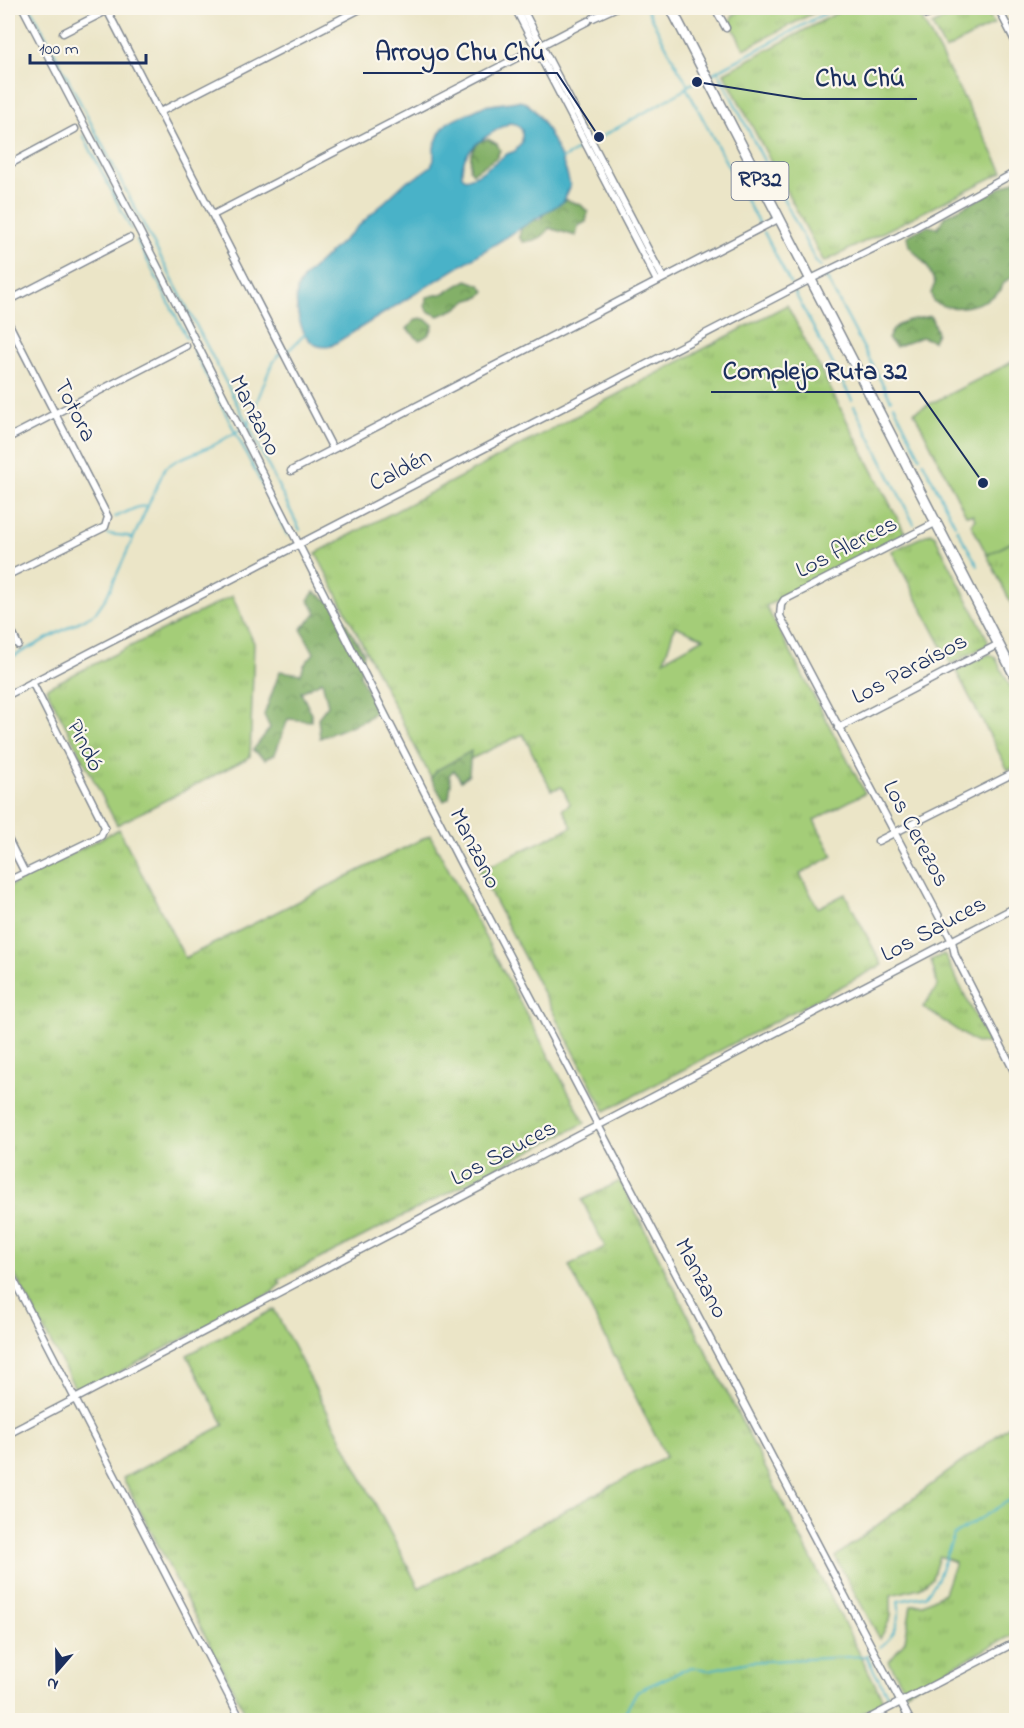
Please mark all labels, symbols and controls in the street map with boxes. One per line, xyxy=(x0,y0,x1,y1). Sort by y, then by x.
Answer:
scale bar xyxy=(30,27,146,65)
callout: Arroyo Chu Chú xyxy=(363,29,557,73)
text: Arroyo Chu Chú xyxy=(375,35,545,73)
text: 100 m xyxy=(39,37,79,63)
callout: Chu Chú xyxy=(803,55,917,99)
text: Chu Chú xyxy=(815,61,905,99)
road number: RP32 xyxy=(732,162,789,200)
callout: Complejo Ruta 32 xyxy=(711,348,919,392)
text: Complejo Ruta 32 xyxy=(723,354,907,392)
street label: Manzano xyxy=(219,369,289,463)
street label: Totora xyxy=(43,374,105,448)
street label: Caldén xyxy=(364,440,438,502)
street label: Los Alerces xyxy=(790,507,904,589)
street label: Los Paraísos xyxy=(846,625,974,715)
street label: Pindó xyxy=(56,714,112,778)
street label: Los Cerezos xyxy=(872,774,958,894)
street label: Manzano xyxy=(439,802,509,896)
street label: Los Sauces xyxy=(875,887,993,973)
street label: Los Sauces xyxy=(445,1111,563,1197)
street label: Manzano xyxy=(664,1233,736,1325)
north arrow xyxy=(27,1641,87,1701)
text: N xyxy=(43,1670,62,1696)

